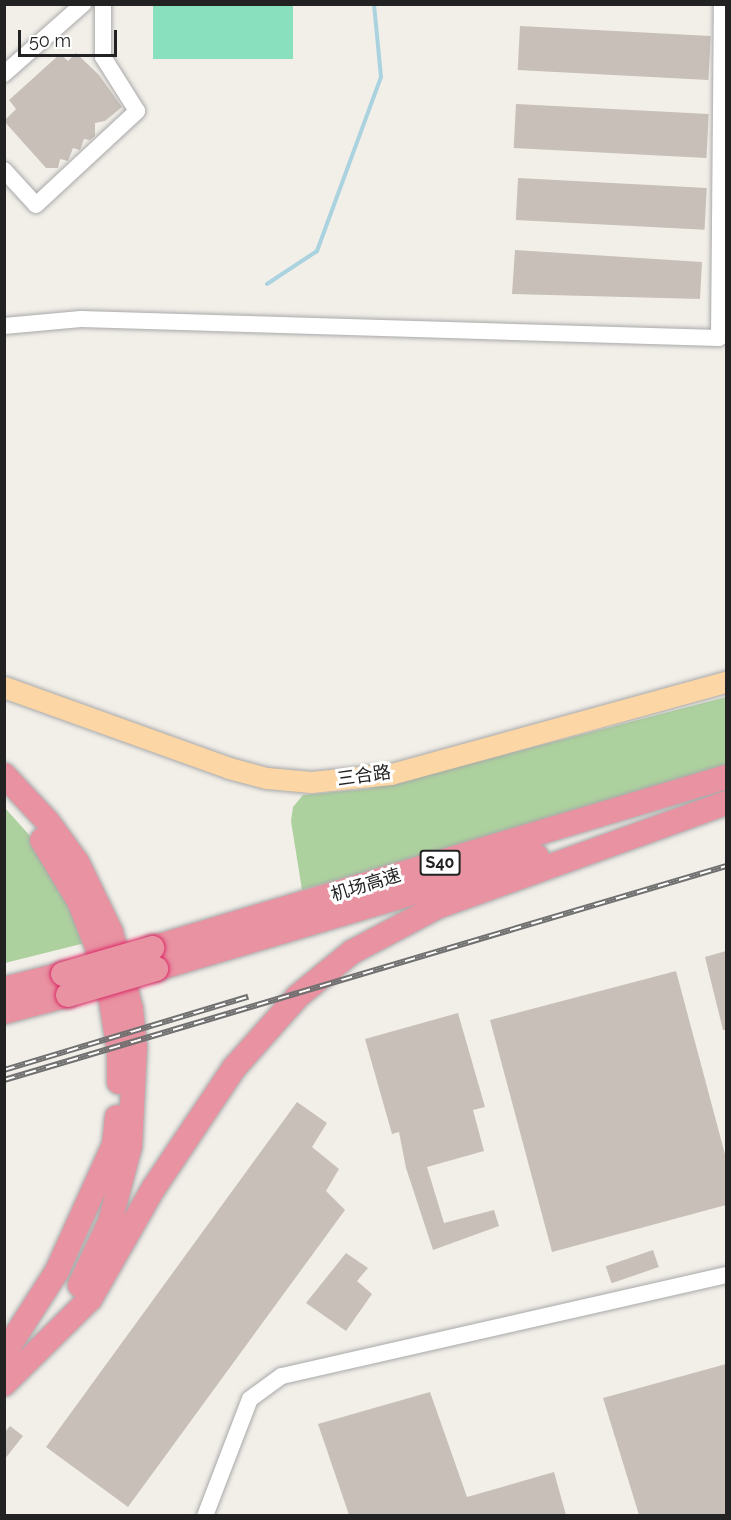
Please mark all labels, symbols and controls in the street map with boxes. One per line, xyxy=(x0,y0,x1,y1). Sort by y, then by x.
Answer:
scale bar xyxy=(21,18,120,56)
text: 50 m xyxy=(29,30,71,51)
street label: 三合路 xyxy=(336,762,392,790)
road number: S40 xyxy=(419,850,461,876)
street label: 机场高速 xyxy=(328,864,404,906)

